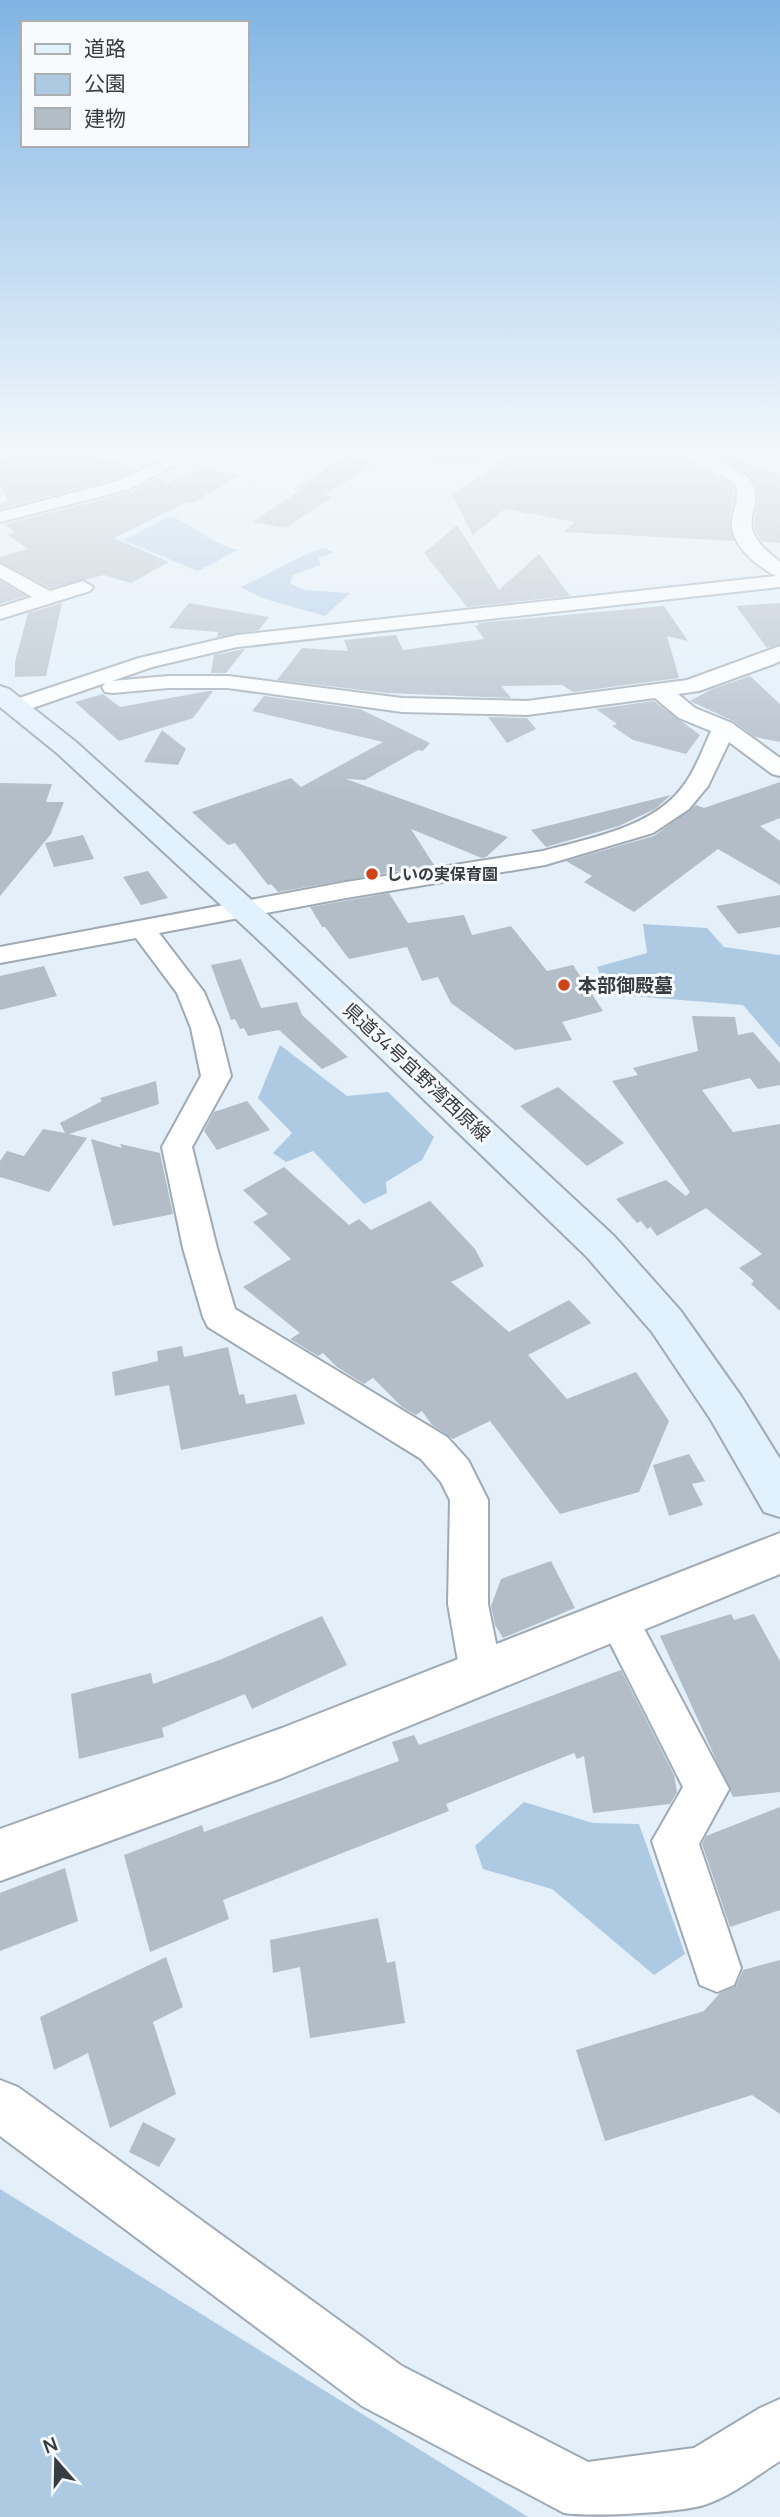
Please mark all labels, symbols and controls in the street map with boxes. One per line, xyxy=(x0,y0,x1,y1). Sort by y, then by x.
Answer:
legend xyxy=(21,21,248,147)
text: 道路 xyxy=(84,34,126,62)
text: 公園 xyxy=(84,69,126,97)
text: 建物 xyxy=(84,104,126,132)
place label: しいの実保育園 xyxy=(386,863,498,885)
marker: しいの実保育園 xyxy=(364,866,380,882)
place label: 本部御殿墓 xyxy=(578,972,673,998)
marker: 本部御殿墓 xyxy=(556,977,572,993)
street label: 県道34号宜野湾西原線 xyxy=(338,997,496,1147)
north arrow xyxy=(21,2426,91,2496)
text: N xyxy=(39,2430,61,2460)

